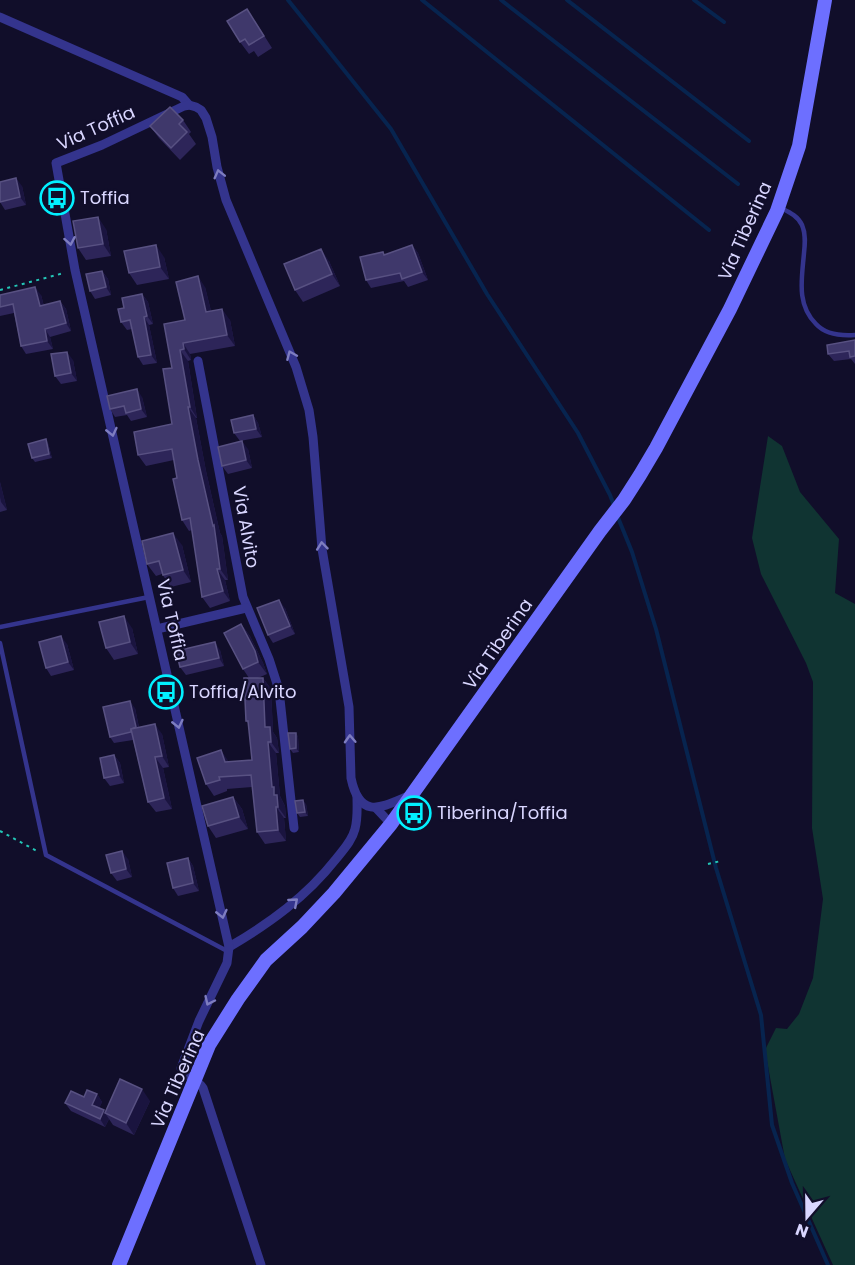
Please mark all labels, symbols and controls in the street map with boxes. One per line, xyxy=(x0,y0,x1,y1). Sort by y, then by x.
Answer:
street label: Via Toffia xyxy=(53,99,139,156)
one-way arrow xyxy=(213,169,226,179)
street label: Via Tiberina xyxy=(712,177,778,284)
bus stop icon: Toffia xyxy=(39,180,75,216)
place label: Toffia xyxy=(80,185,130,210)
one-way arrow xyxy=(63,236,76,246)
one-way arrow xyxy=(286,350,298,361)
one-way arrow xyxy=(105,426,118,436)
street label: Via Alvito xyxy=(227,484,266,570)
one-way arrow xyxy=(316,541,329,551)
street label: Via Toffia xyxy=(151,577,194,663)
street label: Via Tiberina xyxy=(457,593,538,694)
bus stop icon: Toffia/Alvito xyxy=(148,674,184,710)
place label: Toffia/Alvito xyxy=(189,679,296,704)
one-way arrow xyxy=(171,719,184,729)
one-way arrow xyxy=(344,734,357,743)
bus stop icon: Tiberina/Toffia xyxy=(396,795,432,831)
place label: Tiberina/Toffia xyxy=(437,800,568,825)
one-way arrow xyxy=(287,898,298,909)
one-way arrow xyxy=(215,909,228,919)
one-way arrow xyxy=(204,995,216,1006)
street label: Via Tiberina xyxy=(145,1025,211,1132)
north arrow xyxy=(777,1187,837,1247)
text: N xyxy=(792,1218,812,1243)

